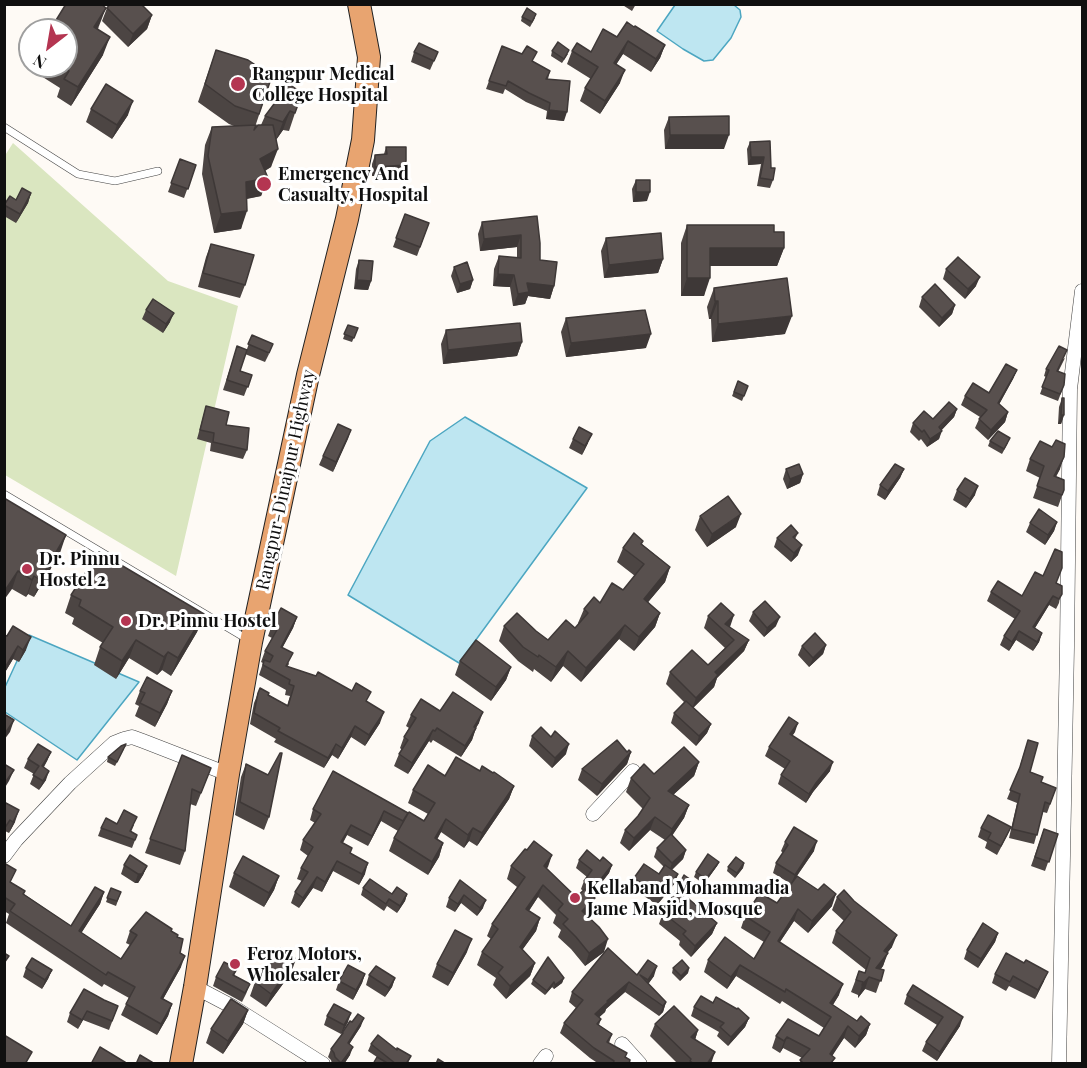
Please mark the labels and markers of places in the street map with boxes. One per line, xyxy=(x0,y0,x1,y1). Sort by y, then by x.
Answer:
place label: Rangpur Medical College Hospital xyxy=(252,63,395,106)
marker: Rangpur Medical College Hospital xyxy=(229,75,247,93)
place label: Emergency And Casualty, Hospital xyxy=(278,163,428,206)
marker: Emergency And Casualty, Hospital xyxy=(255,175,273,193)
place label: Dr. Pinnu Hostel 2 xyxy=(39,548,120,590)
marker: Dr. Pinnu Hostel 2 xyxy=(20,562,34,576)
place label: Dr. Pinnu Hostel xyxy=(138,610,277,632)
marker: Dr. Pinnu Hostel xyxy=(119,614,133,628)
place label: Kellaband Mohammadia Jame Masjid, Mosque xyxy=(587,877,789,920)
marker: Kellaband Mohammadia Jame Masjid, Mosque xyxy=(568,891,582,905)
place label: Feroz Motors, Wholesaler xyxy=(247,943,362,986)
marker: Feroz Motors, Wholesaler xyxy=(228,957,242,971)

